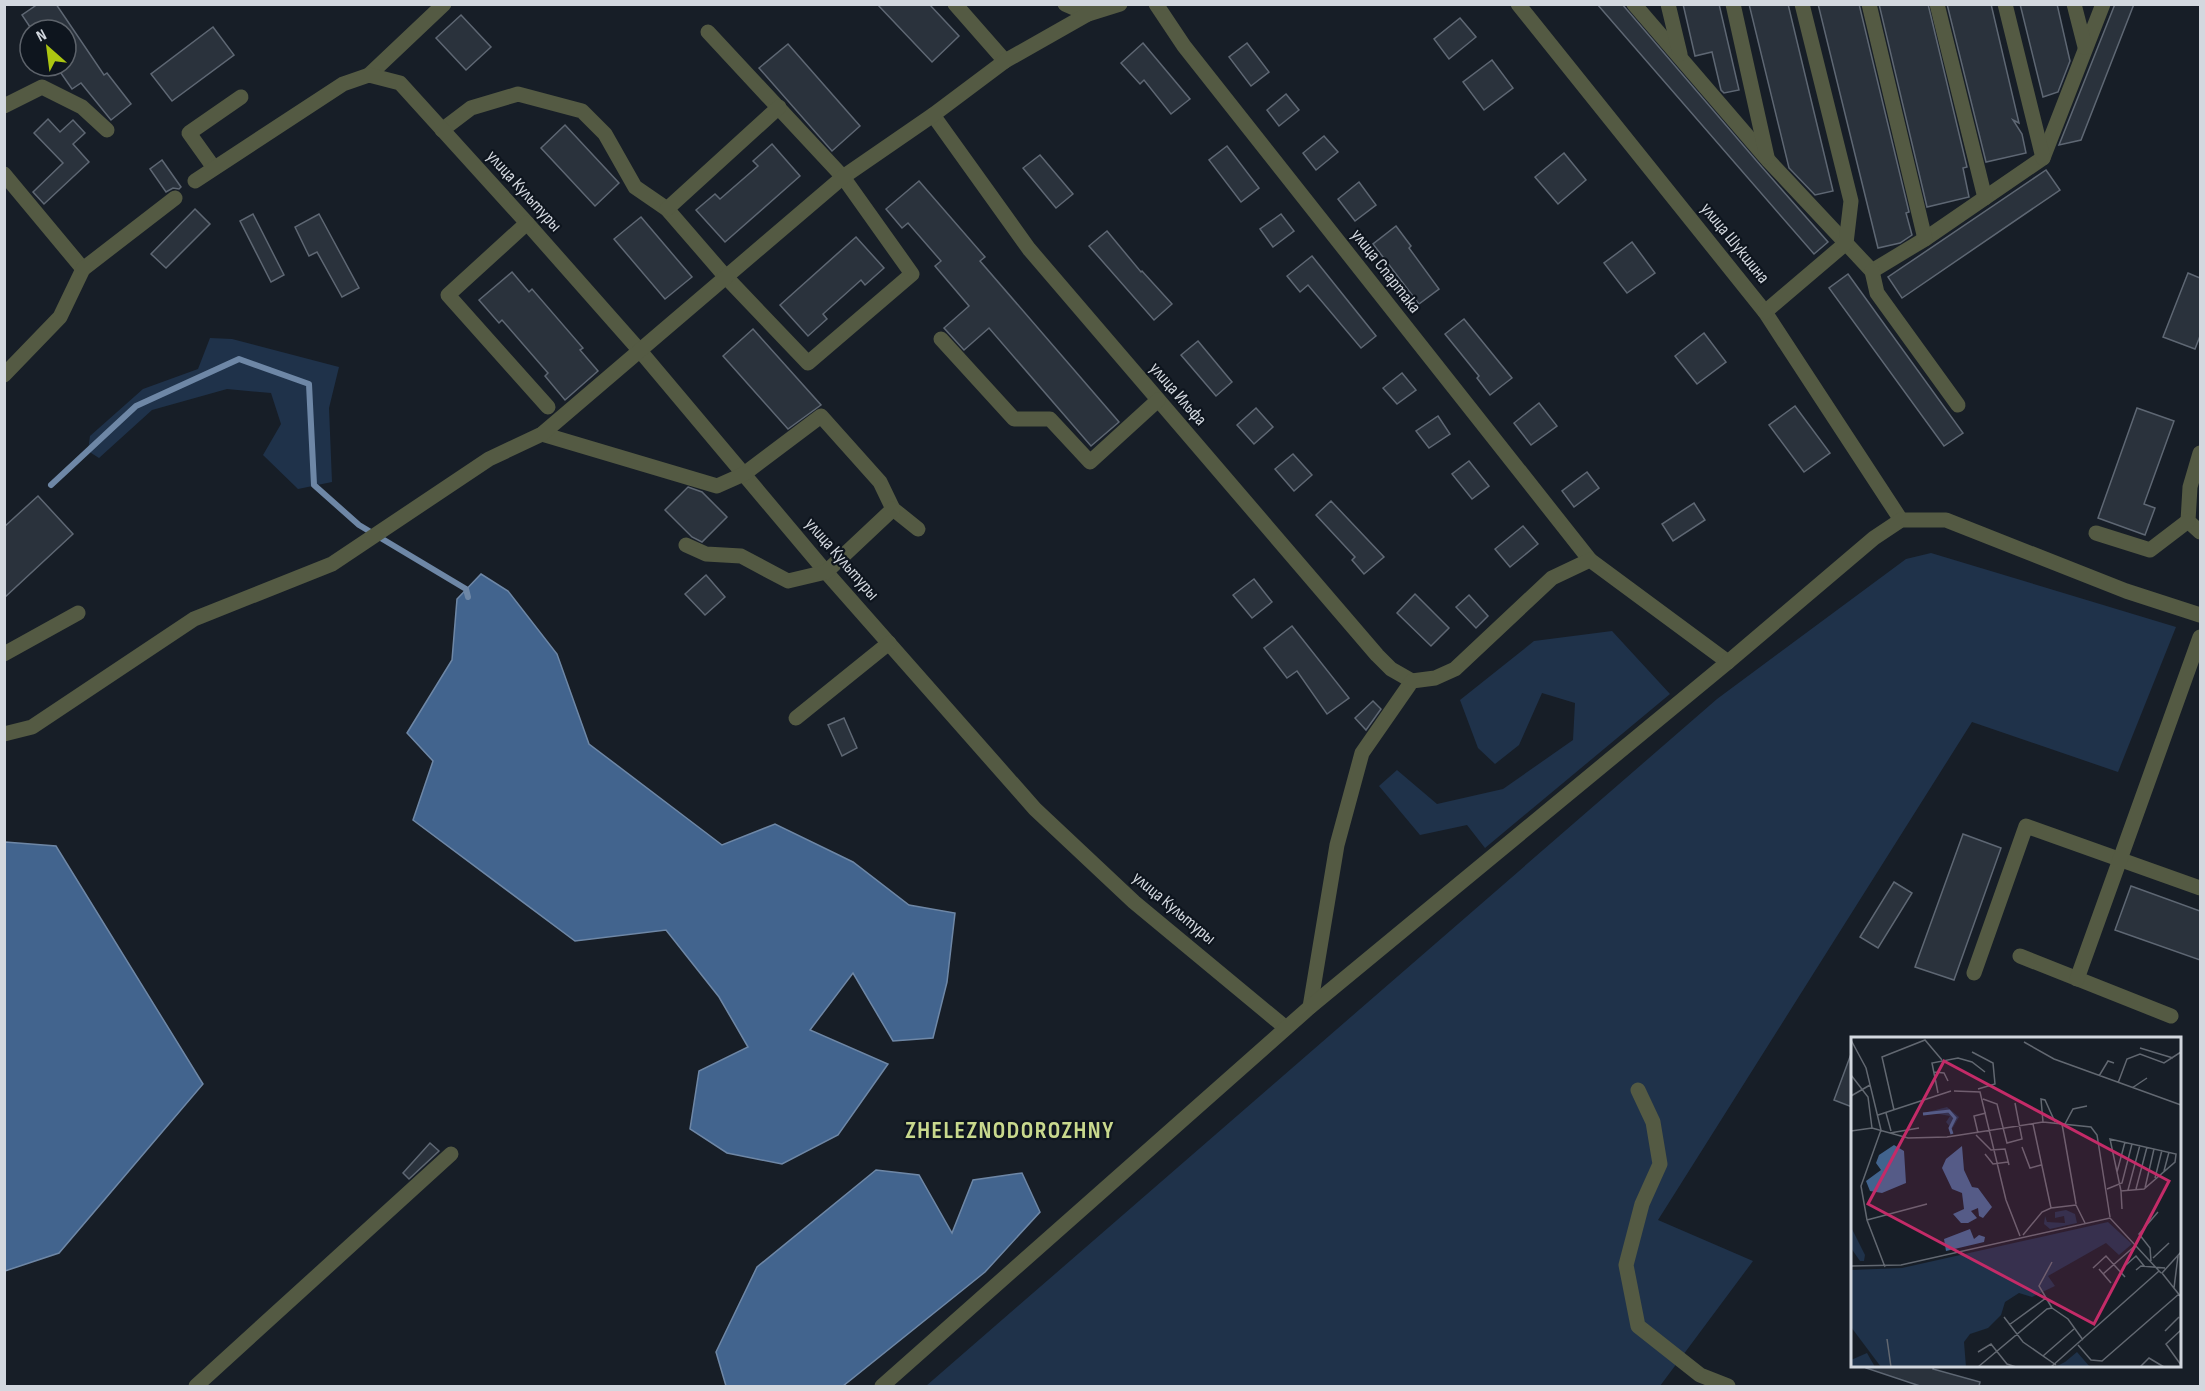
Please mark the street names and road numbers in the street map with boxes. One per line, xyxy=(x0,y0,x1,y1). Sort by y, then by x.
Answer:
street label: улица Культуры xyxy=(482,146,566,236)
street label: улица Шукшина xyxy=(1696,199,1774,288)
street label: улица Спартака xyxy=(1347,225,1425,317)
street label: улица Ильфа xyxy=(1145,358,1211,430)
street label: улица Культуры xyxy=(801,514,883,604)
street label: улица Культуры xyxy=(1128,867,1220,949)

